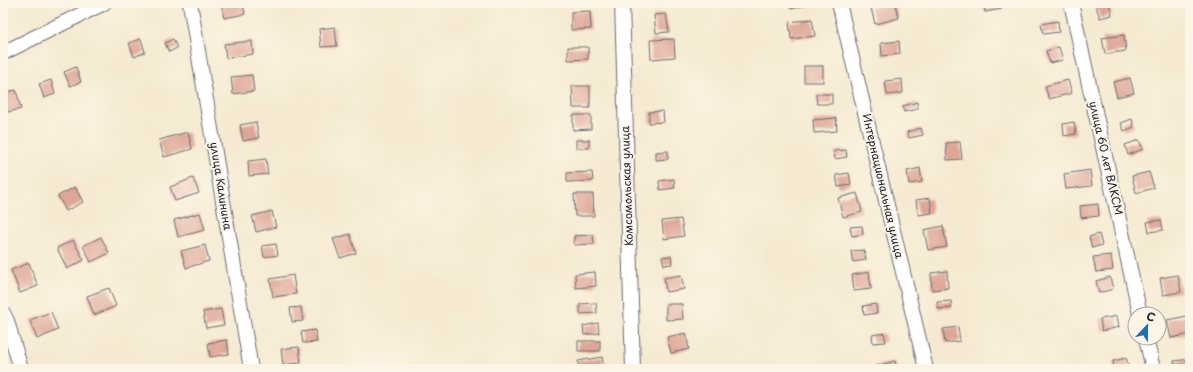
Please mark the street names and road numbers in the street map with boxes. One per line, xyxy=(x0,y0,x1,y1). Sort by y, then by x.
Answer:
street label: улица 60 лет ВЛКСМ xyxy=(1085,99,1128,217)
street label: Интернациональная улица xyxy=(859,112,908,260)
street label: Комсомольская улица xyxy=(616,126,637,246)
street label: улица Калинина xyxy=(206,141,237,231)

